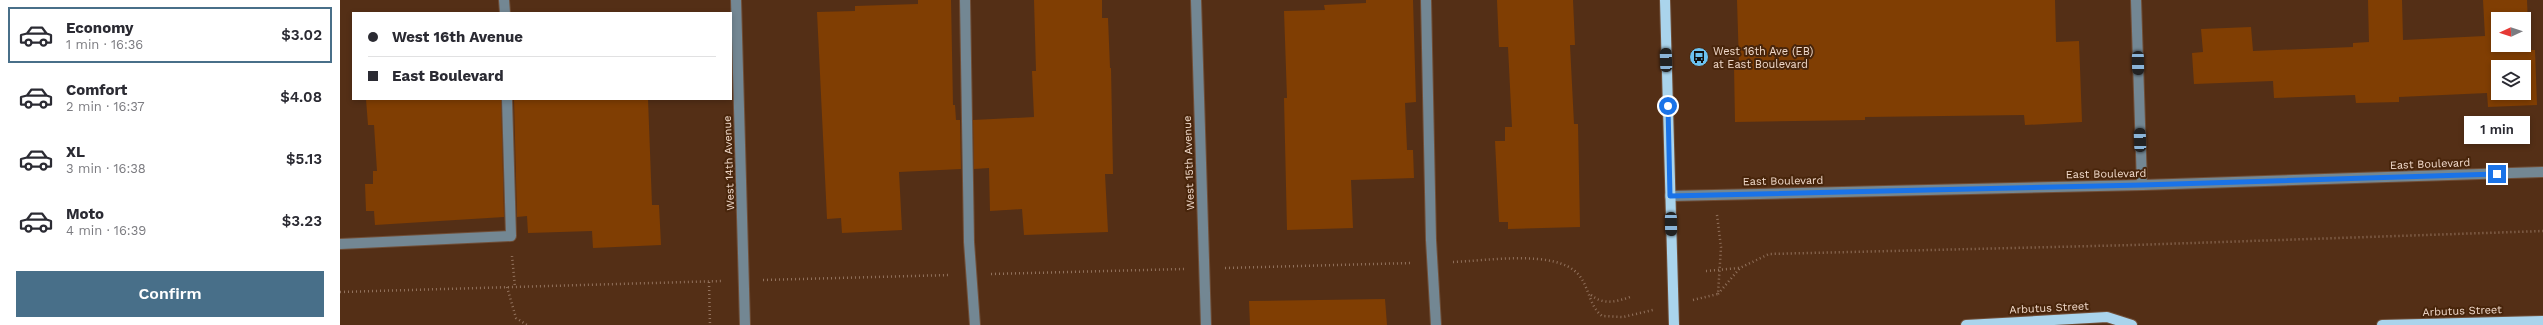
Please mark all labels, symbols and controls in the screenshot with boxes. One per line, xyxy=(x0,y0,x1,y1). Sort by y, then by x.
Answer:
north arrow xyxy=(2491,12,2531,52)
map controls xyxy=(2491,12,2531,100)
icon: car xyxy=(18,17,54,53)
text: Economy xyxy=(66,19,133,37)
text: $3.02 xyxy=(281,26,322,44)
text: West 16th Avenue xyxy=(392,28,523,46)
text: 1 min · 16:36 xyxy=(66,37,143,52)
place label: West 16th Ave (EB) at East Boulevard xyxy=(1713,45,1813,71)
bus stop icon: West 16th Ave (EB) at East Boulevard xyxy=(1688,46,1710,68)
car xyxy=(1660,48,1672,72)
car xyxy=(2132,51,2144,75)
button: layers xyxy=(2491,60,2531,100)
text: East Boulevard xyxy=(392,67,504,85)
icon: car xyxy=(18,79,54,115)
text: Comfort xyxy=(66,81,127,99)
text: $4.08 xyxy=(280,88,322,106)
route start xyxy=(1659,97,1677,115)
text: 2 min · 16:37 xyxy=(66,99,145,114)
street label: West 14th Avenue xyxy=(721,115,737,211)
street label: West 15th Avenue xyxy=(1181,115,1197,211)
callout: 1 min xyxy=(2464,116,2530,144)
text: 1 min xyxy=(2480,122,2514,137)
car xyxy=(2134,128,2146,152)
icon: car xyxy=(18,141,54,177)
text: XL xyxy=(66,143,85,161)
text: $5.13 xyxy=(286,150,322,168)
street label: East Boulevard xyxy=(2390,156,2470,172)
text: 3 min · 16:38 xyxy=(66,161,146,176)
route end xyxy=(2488,165,2506,183)
street label: East Boulevard xyxy=(2066,167,2146,181)
street label: East Boulevard xyxy=(1743,174,1823,188)
icon: car xyxy=(18,203,54,239)
text: Moto xyxy=(66,205,104,223)
text: $3.23 xyxy=(282,212,322,230)
car xyxy=(1665,212,1677,236)
text: 4 min · 16:39 xyxy=(66,223,146,238)
button: Confirm xyxy=(16,271,324,317)
street label: Arbutus Street xyxy=(2009,299,2089,317)
street label: Arbutus Street xyxy=(2422,303,2502,319)

